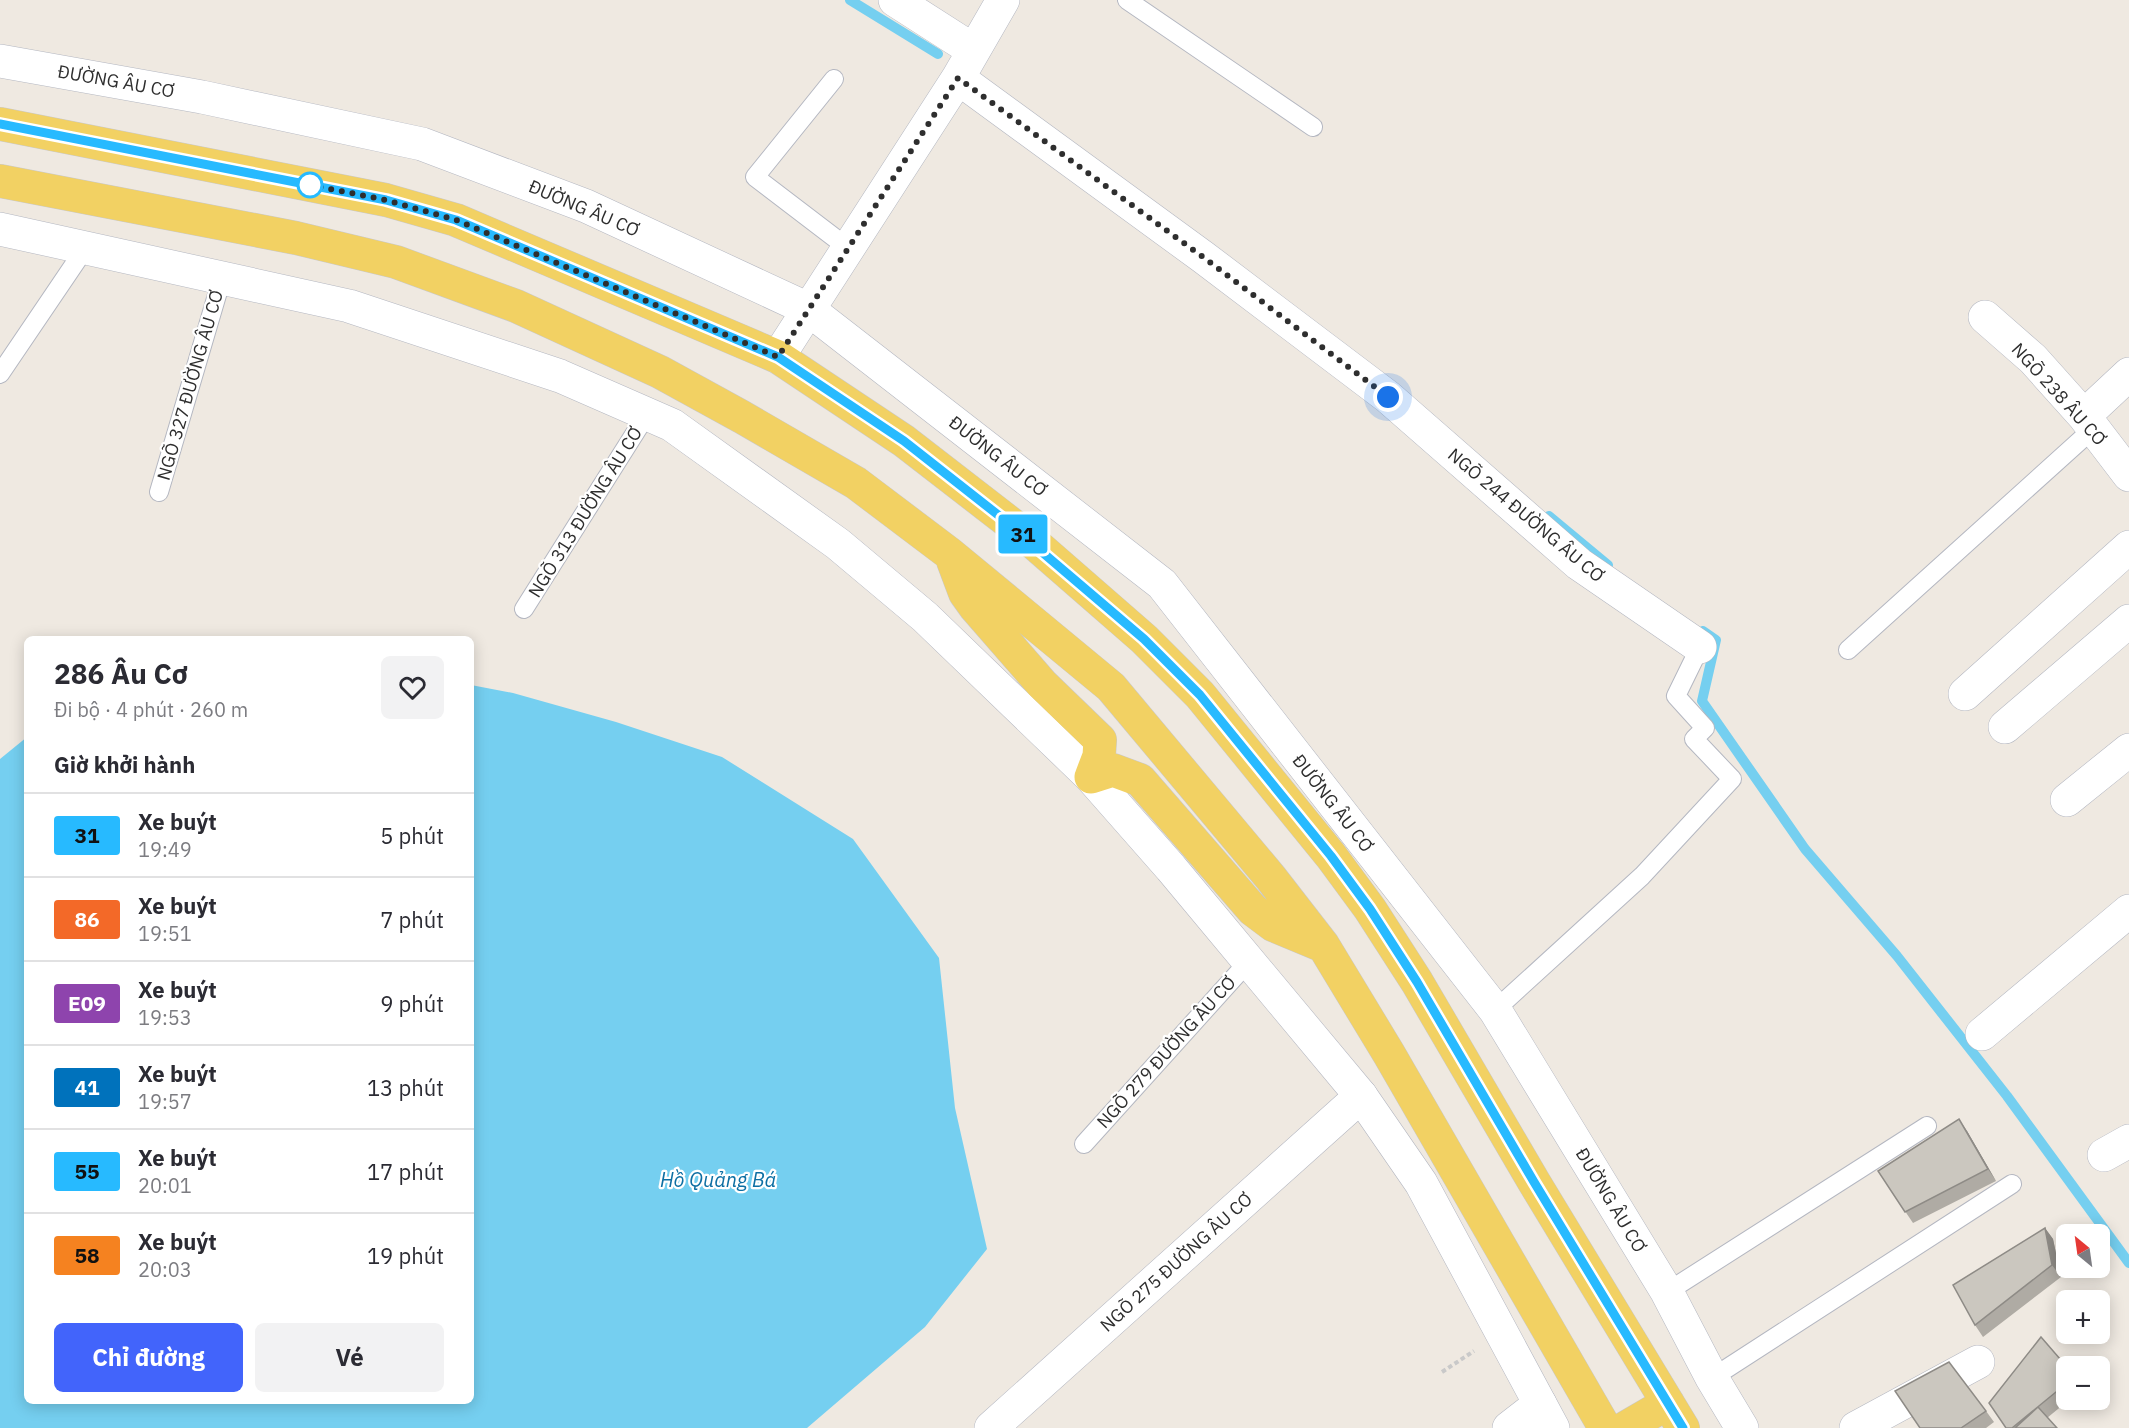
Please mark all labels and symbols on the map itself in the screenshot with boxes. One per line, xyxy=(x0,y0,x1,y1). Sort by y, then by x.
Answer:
street label: ĐƯỜNG ÂU CƠ xyxy=(56,58,176,103)
unlabelled marker xyxy=(297,172,323,198)
street label: ĐƯỜNG ÂU CƠ xyxy=(525,173,643,242)
street label: NGÕ 327 ĐƯỜNG ÂU CƠ xyxy=(151,287,228,483)
street label: NGÕ 238 ÂU CƠ xyxy=(2007,338,2111,450)
your location xyxy=(1373,382,1403,412)
street label: ĐƯỜNG ÂU CƠ xyxy=(944,410,1052,501)
street label: NGÕ 313 ĐƯỜNG ÂU CƠ xyxy=(522,422,647,602)
street label: NGÕ 244 ĐƯỜNG ÂU CƠ xyxy=(1443,442,1609,587)
line badge: 31 xyxy=(996,514,1050,554)
street label: ĐƯỜNG ÂU CƠ xyxy=(1288,749,1379,857)
street label: NGÕ 279 ĐƯỜNG ÂU CƠ xyxy=(1091,970,1240,1133)
street label: ĐƯỜNG ÂU CƠ xyxy=(1571,1143,1652,1257)
water label: Hồ Quảng Bá xyxy=(660,1166,776,1193)
street label: NGÕ 275 ĐƯỜNG ÂU CƠ xyxy=(1094,1187,1257,1336)
north arrow xyxy=(2056,1224,2110,1278)

